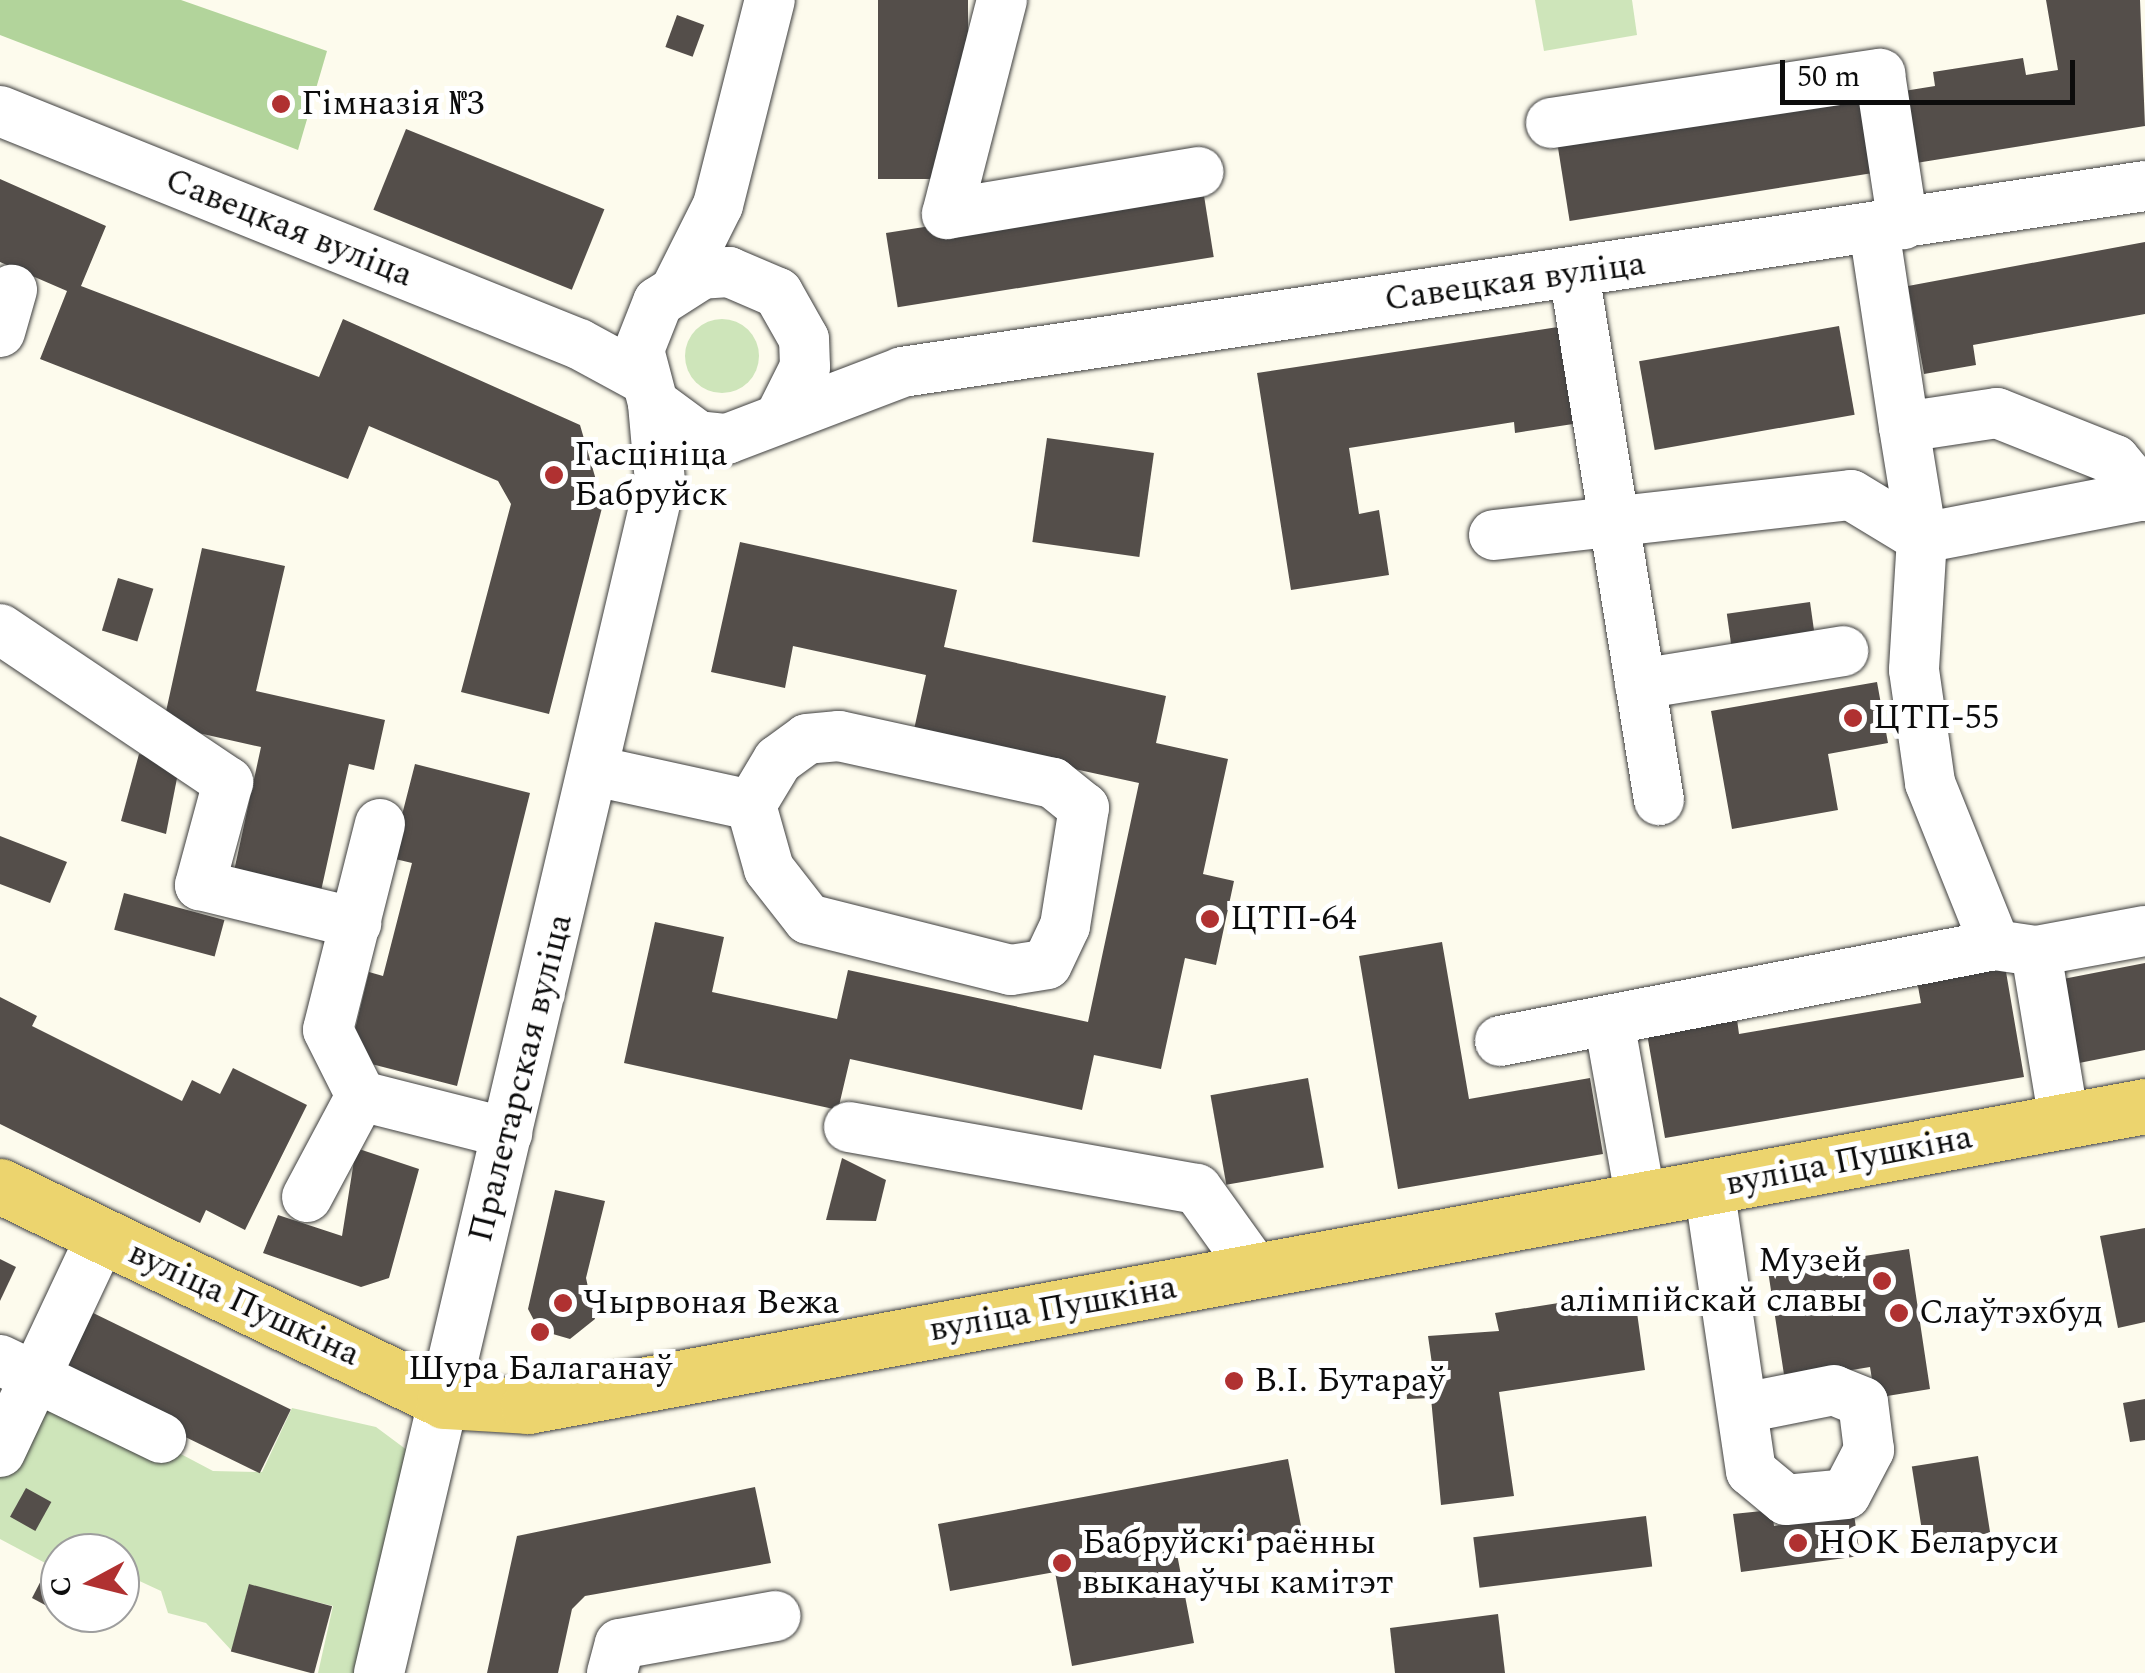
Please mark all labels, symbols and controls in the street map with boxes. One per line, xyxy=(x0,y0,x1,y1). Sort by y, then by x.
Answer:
scale bar xyxy=(1785,40,2080,102)
text: 50 m xyxy=(1797,54,1860,100)
place label: Гімназія №3 xyxy=(301,83,484,125)
marker: Гімназія №3 xyxy=(270,93,292,115)
street label: Савецкая вуліца xyxy=(159,159,419,297)
street label: Савецкая вуліца xyxy=(1382,243,1648,321)
place label: Гасцініца Бабруйск xyxy=(574,434,728,516)
marker: Гасцініца Бабруйск xyxy=(543,464,565,486)
place label: ЦТП-55 xyxy=(1873,697,1999,739)
marker: ЦТП-55 xyxy=(1842,707,1864,729)
place label: ЦТП-64 xyxy=(1230,898,1356,940)
marker: ЦТП-64 xyxy=(1199,908,1221,930)
street label: Пралетарская вуліца xyxy=(460,909,582,1247)
street label: вуліца Пушкіна xyxy=(1722,1116,1976,1206)
street label: вуліца Пушкіна xyxy=(122,1232,366,1376)
place label: Музей алімпійскай славы xyxy=(1559,1240,1862,1322)
street label: вуліца Пушкіна xyxy=(926,1267,1180,1351)
marker: Музей алімпійскай славы xyxy=(1871,1270,1893,1292)
place label: Чырвоная Вежа xyxy=(583,1282,840,1324)
marker: Чырвоная Вежа xyxy=(552,1292,574,1314)
place label: Слаўтэхбуд xyxy=(1919,1292,2103,1334)
marker: Слаўтэхбуд xyxy=(1888,1302,1910,1324)
marker: Шура Балаганаў xyxy=(529,1321,551,1343)
place label: Шура Балаганаў xyxy=(408,1348,672,1390)
place label: В.І. Бутараў xyxy=(1254,1360,1445,1402)
marker: В.І. Бутараў xyxy=(1223,1370,1245,1392)
place label: Бабруйскі раённы выканаўчы камітэт xyxy=(1082,1522,1393,1604)
place label: НОК Беларуси xyxy=(1818,1522,2059,1564)
marker: НОК Беларуси xyxy=(1787,1532,1809,1554)
north arrow xyxy=(40,1533,140,1633)
marker: Бабруйскі раённы выканаўчы камітэт xyxy=(1051,1552,1073,1574)
text: С xyxy=(39,1574,84,1599)

